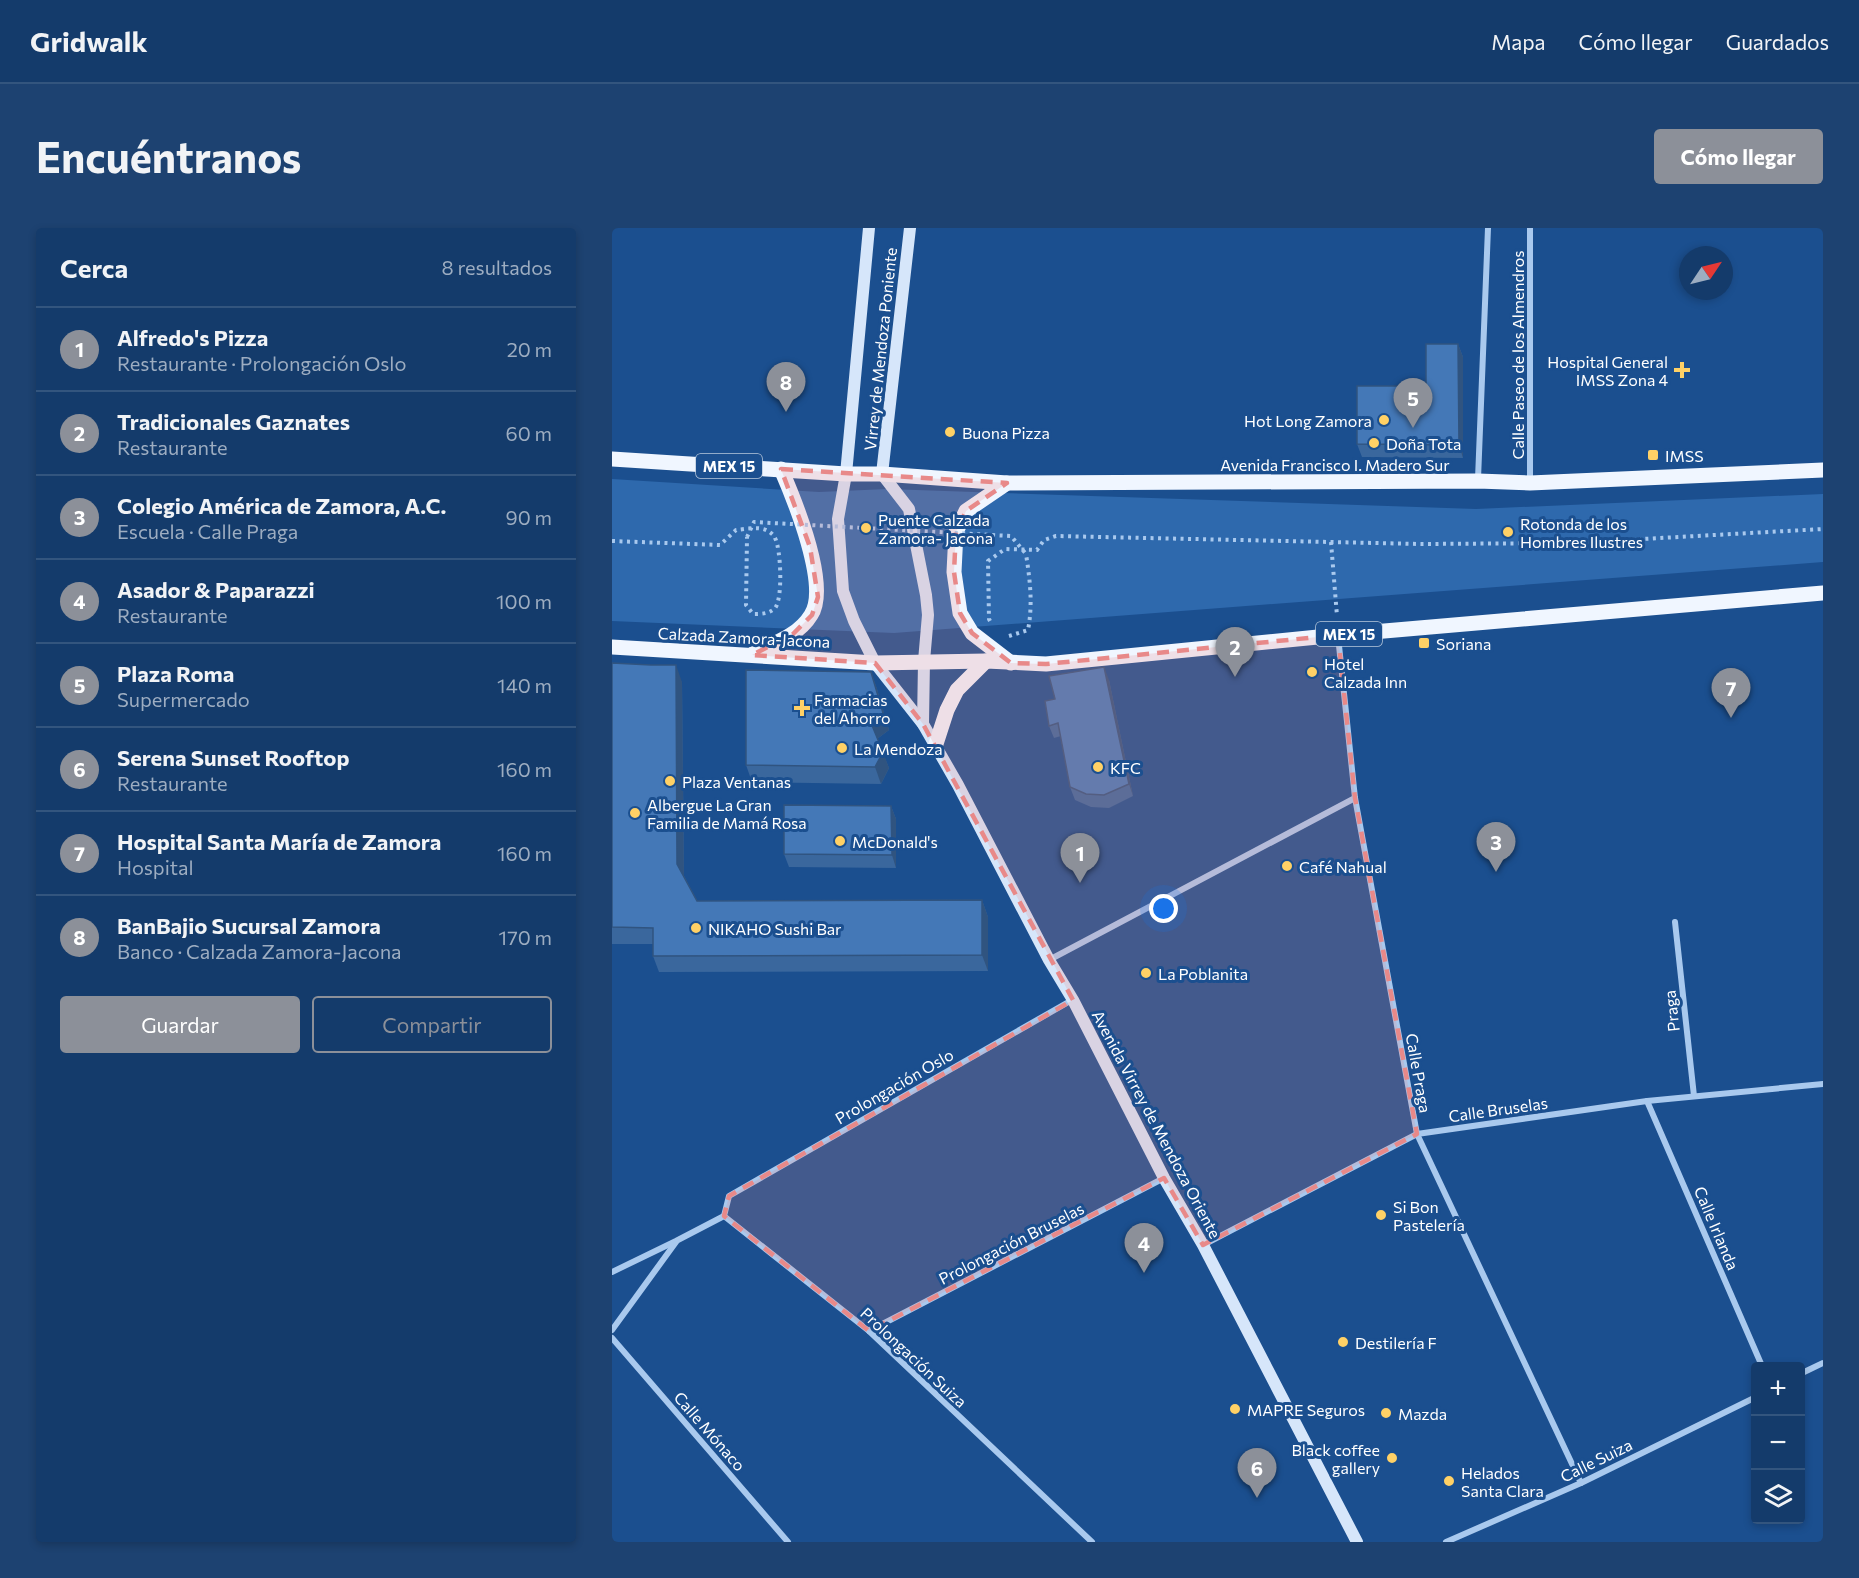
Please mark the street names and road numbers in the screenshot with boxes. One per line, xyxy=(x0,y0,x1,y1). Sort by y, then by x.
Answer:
street label: Virrey de Mendoza Poniente xyxy=(860,247,900,451)
street label: Calle Paseo de los Almendros xyxy=(1508,251,1527,459)
road number: MEX 15 xyxy=(696,454,762,478)
street label: Avenida Francisco I. Madero Sur xyxy=(1220,455,1450,474)
road number: MEX 15 xyxy=(1316,622,1382,646)
street label: Calzada Zamora-Jacona xyxy=(657,623,831,651)
street label: Praga xyxy=(1659,989,1683,1033)
street label: Avenida Virrey de Mendoza Oriente xyxy=(1089,1007,1225,1241)
street label: Calle Praga xyxy=(1403,1032,1435,1114)
street label: Prolongación Oslo xyxy=(832,1044,956,1128)
street label: Calle Bruselas xyxy=(1447,1093,1549,1125)
street label: Calle Irlanda xyxy=(1691,1183,1743,1273)
street label: Prolongación Bruselas xyxy=(935,1198,1087,1288)
street label: Prolongación Suiza xyxy=(857,1303,971,1411)
street label: Calle Mónaco xyxy=(670,1387,750,1475)
street label: Calle Suiza xyxy=(1557,1434,1635,1486)

